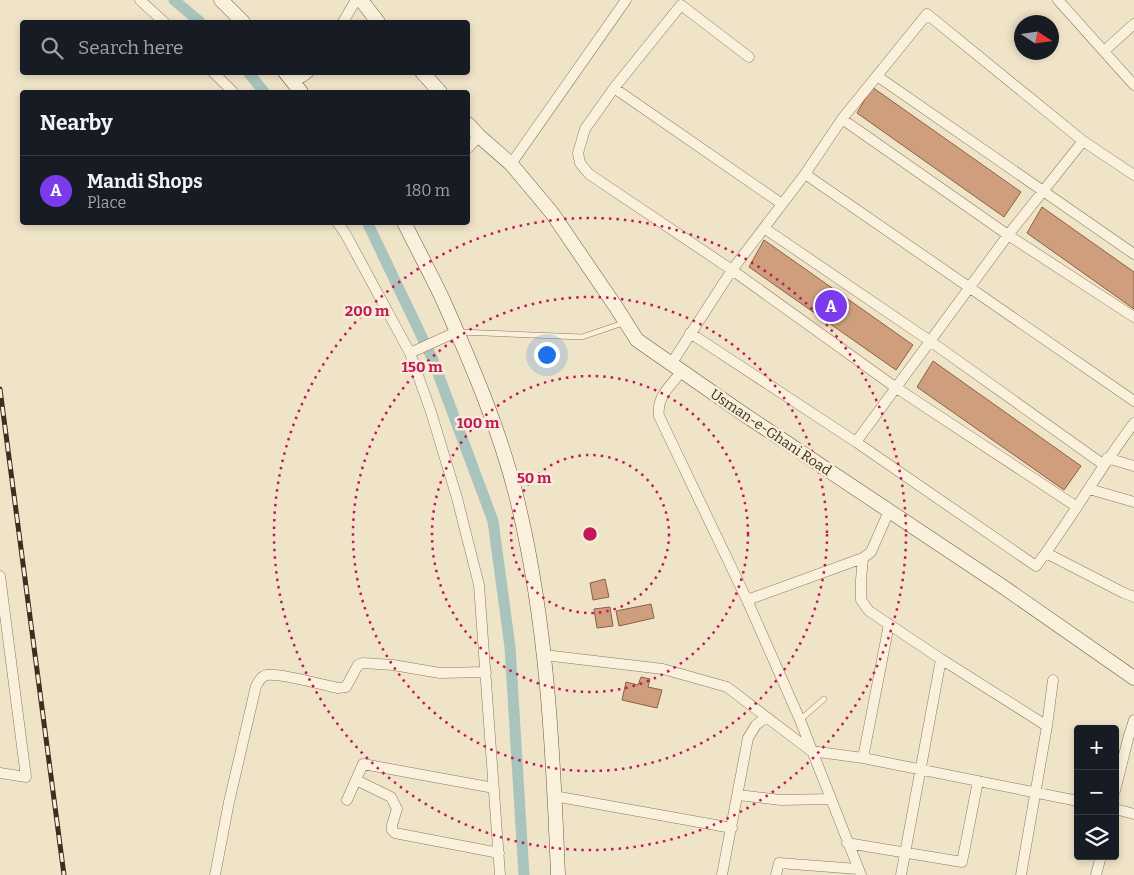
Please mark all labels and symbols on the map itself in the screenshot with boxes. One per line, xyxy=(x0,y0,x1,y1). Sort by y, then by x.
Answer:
north arrow xyxy=(1014,15,1059,60)
pin: A xyxy=(815,287,847,325)
text: 200 m xyxy=(345,302,390,320)
your location xyxy=(534,342,560,368)
text: 150 m xyxy=(401,358,443,376)
street label: Usman-e-Ghani Road xyxy=(707,386,835,479)
text: 100 m xyxy=(457,414,500,432)
text: 50 m xyxy=(517,469,552,487)
centre of rings xyxy=(581,525,599,543)

